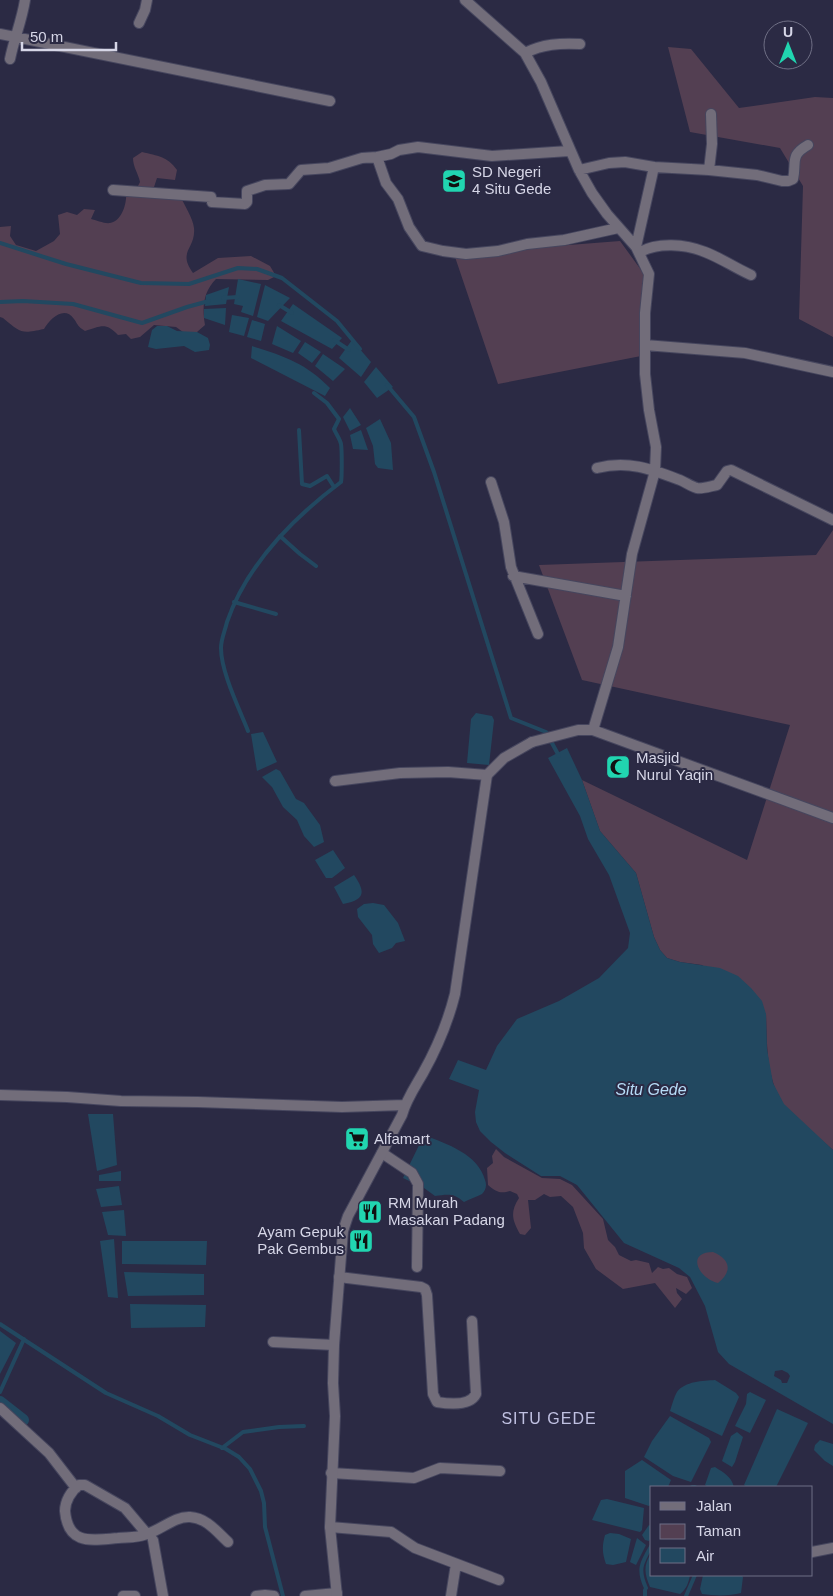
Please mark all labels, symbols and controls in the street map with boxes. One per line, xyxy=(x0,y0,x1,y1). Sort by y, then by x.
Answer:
scale bar xyxy=(22,20,116,52)
north arrow xyxy=(763,20,813,70)
text: U xyxy=(783,24,793,40)
text: 50 m xyxy=(30,28,63,45)
place label: SD Negeri 4 Situ Gede xyxy=(472,163,551,197)
school or university icon: SD Negeri 4 Situ Gede xyxy=(441,168,467,194)
place label: Masjid Nurul Yaqin xyxy=(636,749,713,783)
mosque icon: Masjid Nurul Yaqin xyxy=(605,754,631,780)
water label: Situ Gede xyxy=(615,1081,687,1098)
supermarket icon: Alfamart xyxy=(344,1126,370,1152)
place label: Alfamart xyxy=(374,1130,431,1147)
place label: RM Murah Masakan Padang xyxy=(388,1194,505,1228)
restaurant icon: RM Murah Masakan Padang xyxy=(357,1199,383,1225)
place label: Ayam Gepuk Pak Gembus xyxy=(257,1223,344,1257)
restaurant icon: Ayam Gepuk Pak Gembus xyxy=(348,1228,374,1254)
district label: SITU GEDE xyxy=(501,1410,597,1427)
legend xyxy=(650,1486,813,1576)
text: Jalan xyxy=(696,1497,732,1514)
text: Taman xyxy=(696,1522,741,1539)
text: Air xyxy=(696,1547,714,1564)

